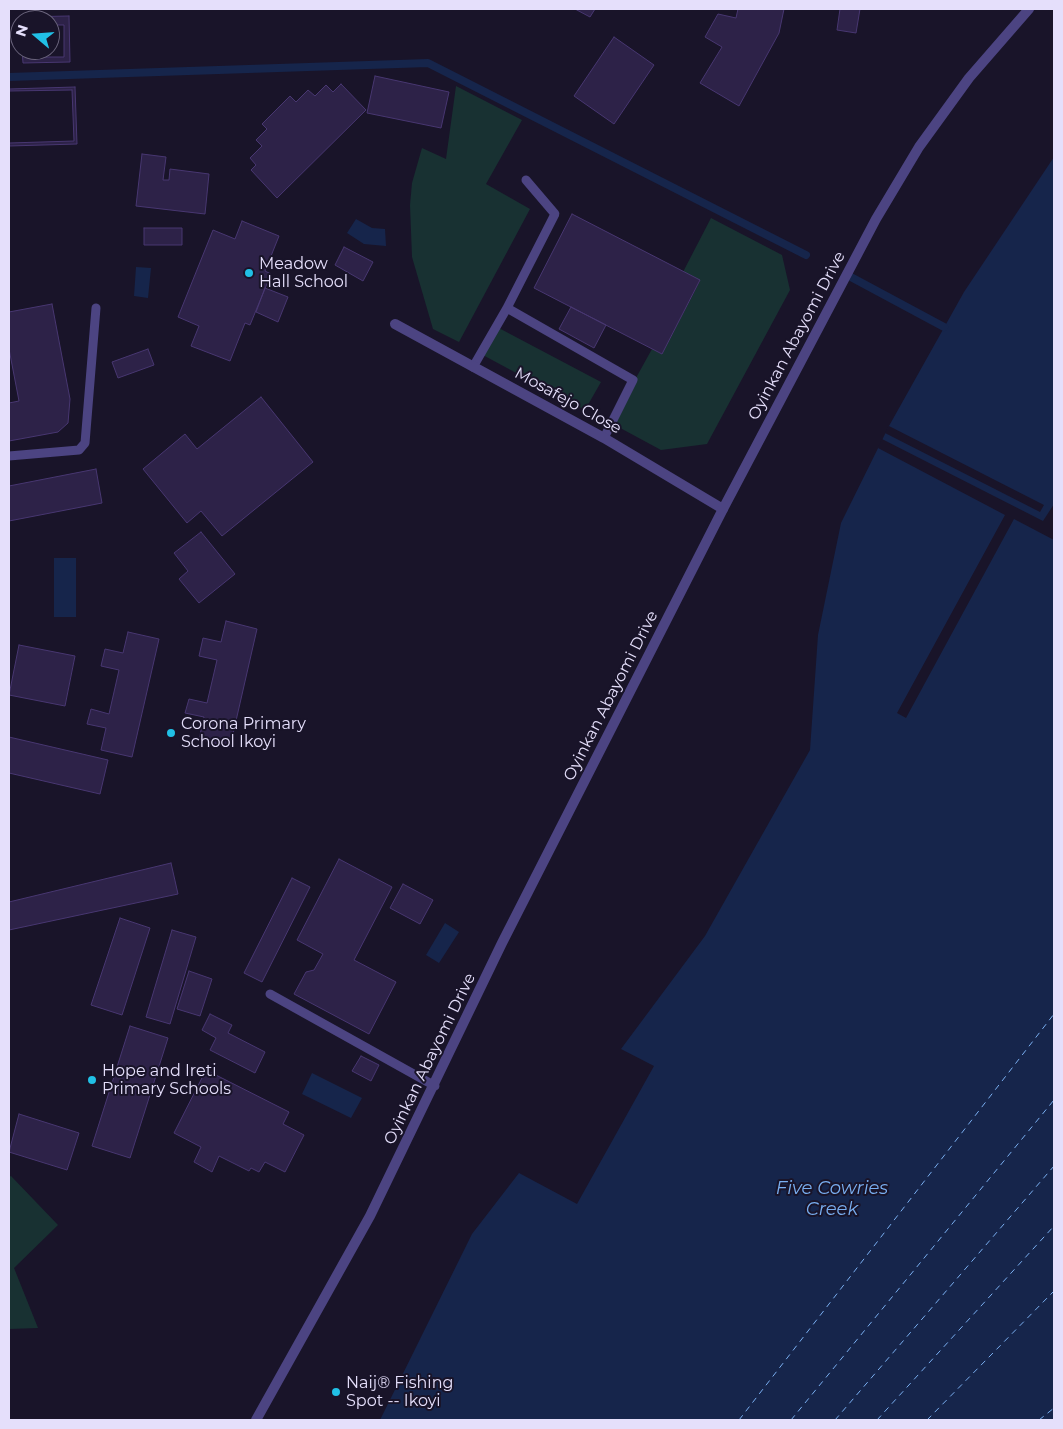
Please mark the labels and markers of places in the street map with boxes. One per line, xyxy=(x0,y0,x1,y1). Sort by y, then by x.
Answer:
place label: Meadow Hall School xyxy=(259,254,348,292)
marker: Meadow Hall School xyxy=(243,267,255,279)
place label: Corona Primary School Ikoyi xyxy=(181,714,306,752)
marker: Corona Primary School Ikoyi xyxy=(165,727,177,739)
place label: Hope and Ireti Primary Schools xyxy=(102,1061,231,1099)
marker: Hope and Ireti Primary Schools xyxy=(86,1074,98,1086)
place label: Naij® Fishing Spot -- Ikoyi xyxy=(346,1373,453,1411)
marker: Naij® Fishing Spot -- Ikoyi xyxy=(330,1386,342,1398)

